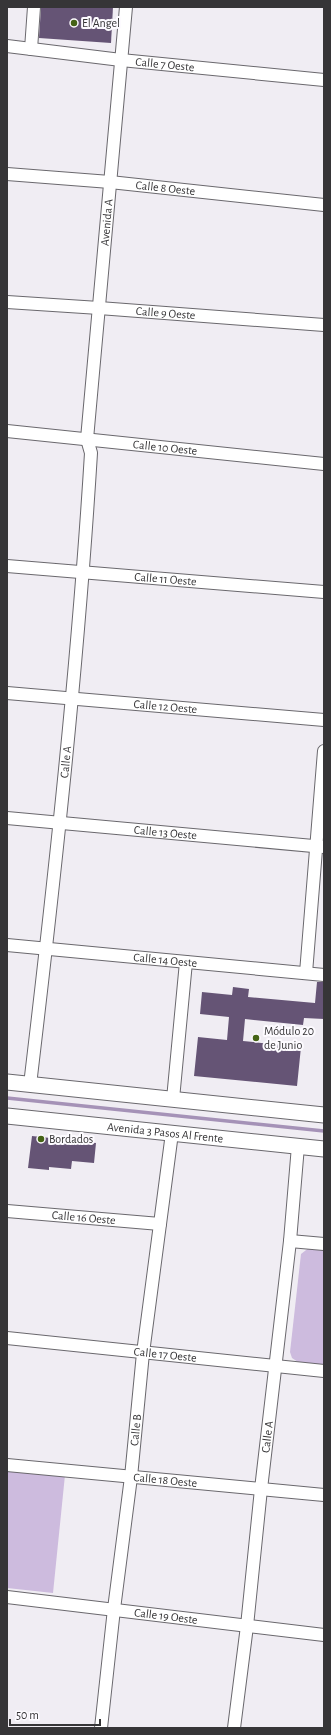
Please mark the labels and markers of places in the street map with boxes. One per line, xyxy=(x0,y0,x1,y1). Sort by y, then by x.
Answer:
place label: El Angel xyxy=(82,17,120,29)
marker: El Angel xyxy=(69,18,79,28)
place label: Módulo 20 de Junio xyxy=(264,1025,314,1051)
marker: Módulo 20 de Junio xyxy=(251,1033,261,1043)
place label: Bordados xyxy=(49,1133,93,1145)
marker: Bordados xyxy=(36,1134,46,1144)

